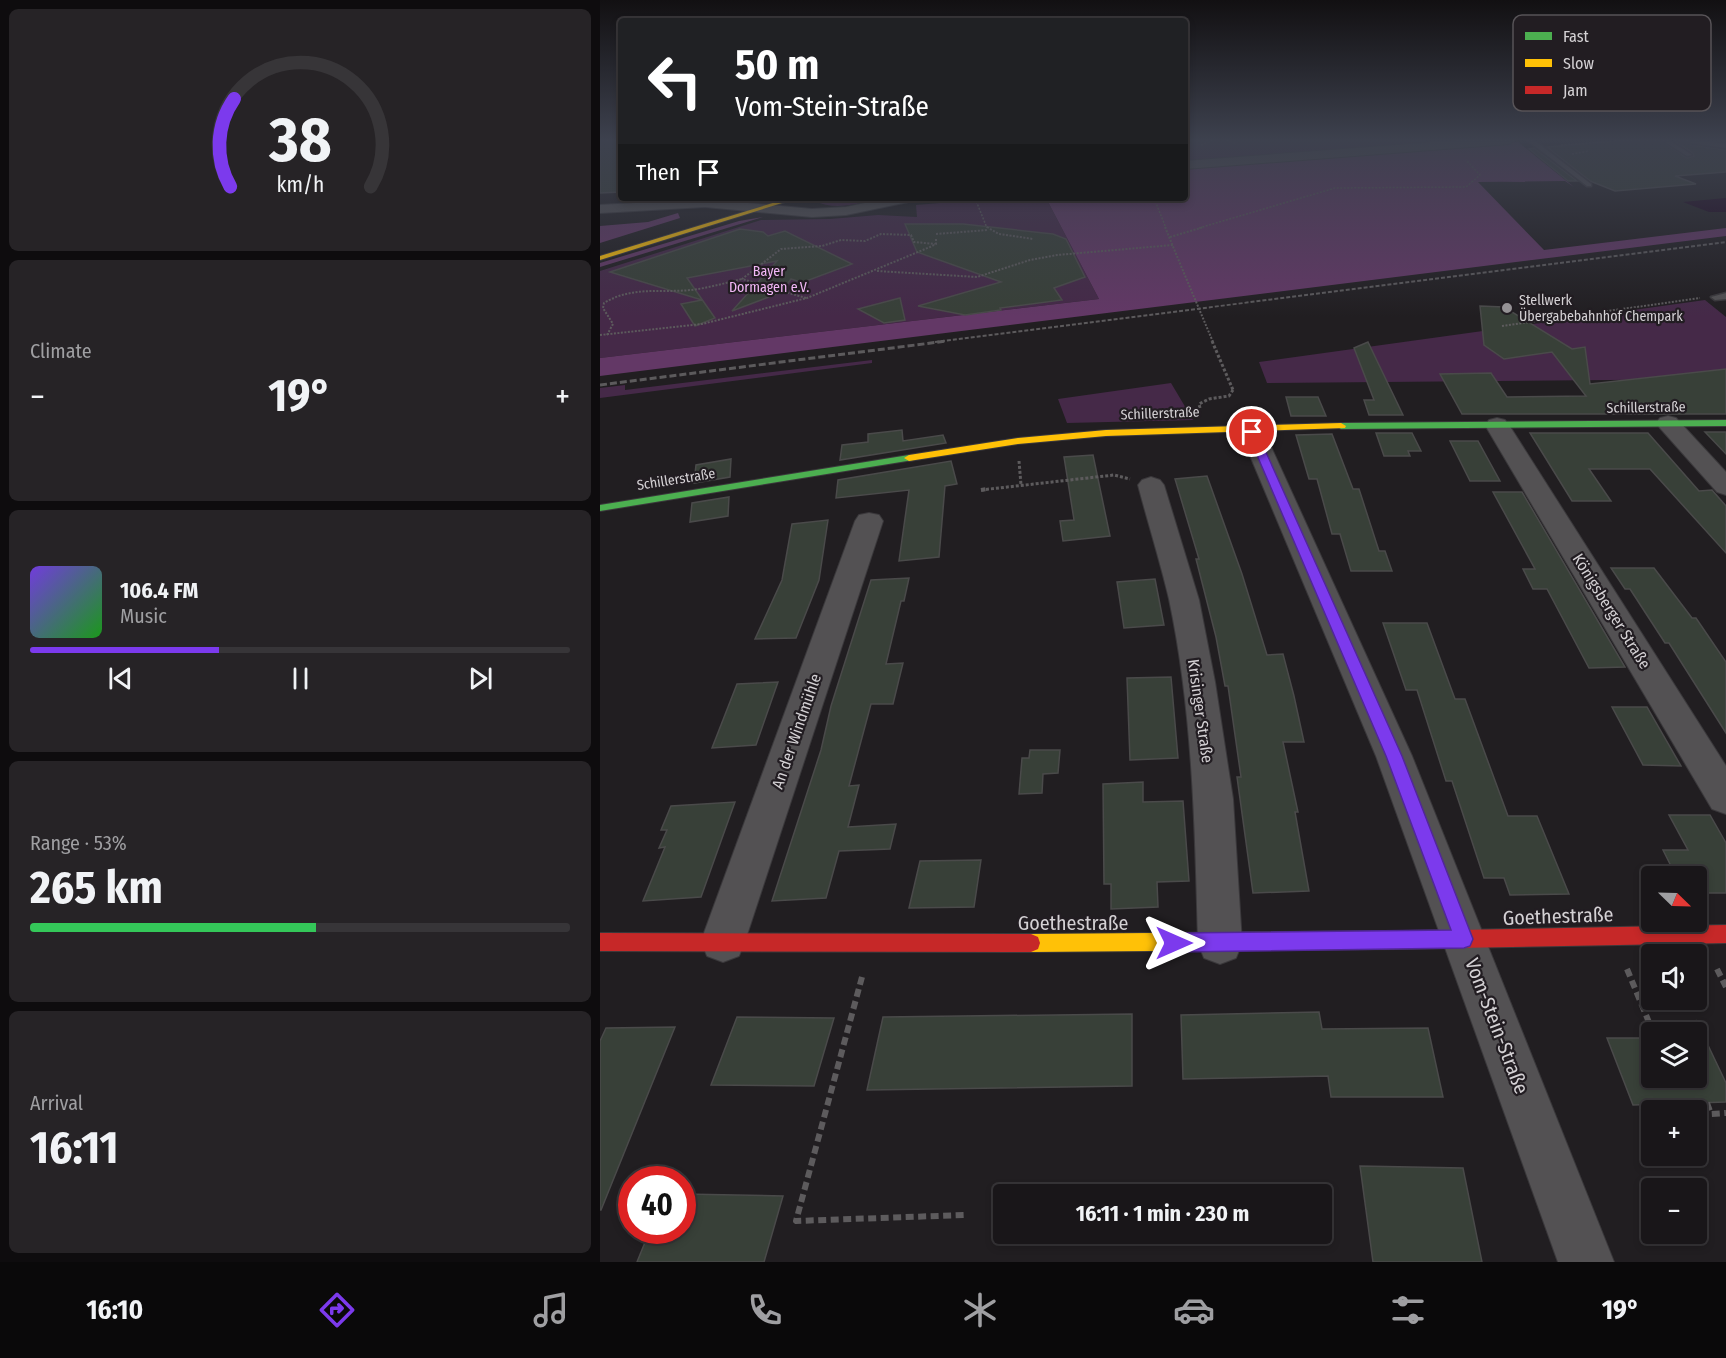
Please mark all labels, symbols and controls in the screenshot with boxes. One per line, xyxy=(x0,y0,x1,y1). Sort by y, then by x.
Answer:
legend xyxy=(1513,15,1711,111)
text: Fast xyxy=(1563,27,1590,46)
text: 50 m xyxy=(735,40,819,90)
icon: left xyxy=(636,42,714,120)
text: Slow xyxy=(1563,54,1594,73)
text: Jam xyxy=(1563,81,1588,100)
text: Vom-Stein-Straße xyxy=(735,91,929,123)
text: 38 xyxy=(268,103,331,178)
icon: arrive xyxy=(692,156,725,189)
text: Then xyxy=(636,159,680,186)
text: km/h xyxy=(276,172,324,198)
park label: Bayer Dormagen e.V. xyxy=(729,263,809,296)
place label: Stellwerk Übergabebahnhof Chempark xyxy=(1519,292,1683,325)
marker: Stellwerk Übergabebahnhof Chempark xyxy=(1500,301,1514,315)
text: Climate xyxy=(30,339,92,363)
text: 19° xyxy=(268,369,332,423)
text: − xyxy=(30,377,45,417)
text: + xyxy=(555,377,570,417)
street label: Schillerstraße xyxy=(1606,398,1686,417)
street label: Schillerstraße xyxy=(1120,404,1200,423)
pin xyxy=(1226,406,1277,457)
icon: arrive xyxy=(1235,415,1268,448)
street label: Schillerstraße xyxy=(636,465,717,494)
street label: Königsberger Straße xyxy=(1568,550,1655,672)
text: 106.4 FM xyxy=(120,577,198,604)
text: Music xyxy=(120,604,167,628)
street label: Krisinger Straße xyxy=(1184,658,1217,764)
icon: previous xyxy=(104,662,137,695)
icon: pause xyxy=(284,662,317,695)
icon: next xyxy=(464,662,497,695)
street label: An der Windmühle xyxy=(768,671,825,791)
text: Range · 53% xyxy=(30,831,127,855)
text: 265 km xyxy=(30,861,163,915)
north arrow xyxy=(1641,866,1707,932)
map controls xyxy=(1641,866,1707,1244)
street label: Goethestraße xyxy=(1502,902,1614,930)
street label: Goethestraße xyxy=(1018,911,1128,935)
position arrow xyxy=(1142,911,1206,975)
button: sound xyxy=(1641,944,1707,1010)
street label: Vom-Stein-Straße xyxy=(1460,955,1534,1097)
button: layers xyxy=(1641,1022,1707,1088)
text: Arrival xyxy=(30,1091,83,1115)
button: + xyxy=(1641,1100,1707,1166)
text: 16:11 xyxy=(30,1121,119,1175)
speed limit sign: 40 xyxy=(618,1166,696,1244)
button: − xyxy=(1641,1178,1707,1244)
text: 16:11 · 1 min · 230 m xyxy=(1076,1200,1249,1227)
icon: directions xyxy=(316,1289,358,1331)
icon: music xyxy=(530,1289,572,1331)
icon: phone xyxy=(744,1289,786,1331)
icon: climate xyxy=(959,1289,1001,1331)
icon: car xyxy=(1173,1289,1215,1331)
icon: filters xyxy=(1387,1289,1429,1331)
text: 16:10 xyxy=(86,1294,143,1326)
text: 19° xyxy=(1602,1294,1640,1326)

